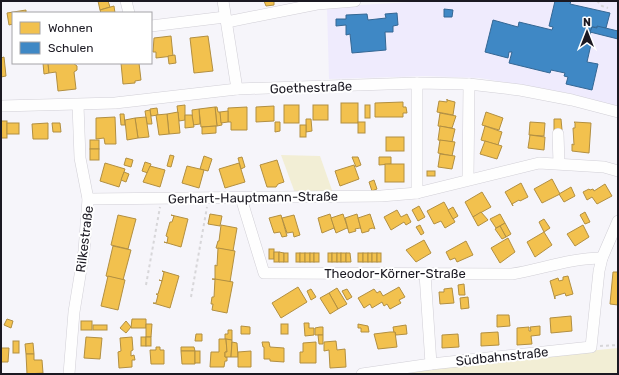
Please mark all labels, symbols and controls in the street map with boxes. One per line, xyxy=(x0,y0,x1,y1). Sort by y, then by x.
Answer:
legend xyxy=(12,12,152,64)
north arrow xyxy=(567,12,607,52)
text: N xyxy=(583,16,591,29)
text: Wohnen xyxy=(48,21,93,35)
text: Schulen xyxy=(48,41,94,55)
street label: Goethestraße xyxy=(270,79,352,96)
street label: Gerhart-Hauptmann-Straße xyxy=(168,189,338,206)
street label: Rilkestraße xyxy=(73,205,96,273)
street label: Theodor-Körner-Straße xyxy=(324,266,466,281)
street label: Südbahnstraße xyxy=(455,344,549,369)

